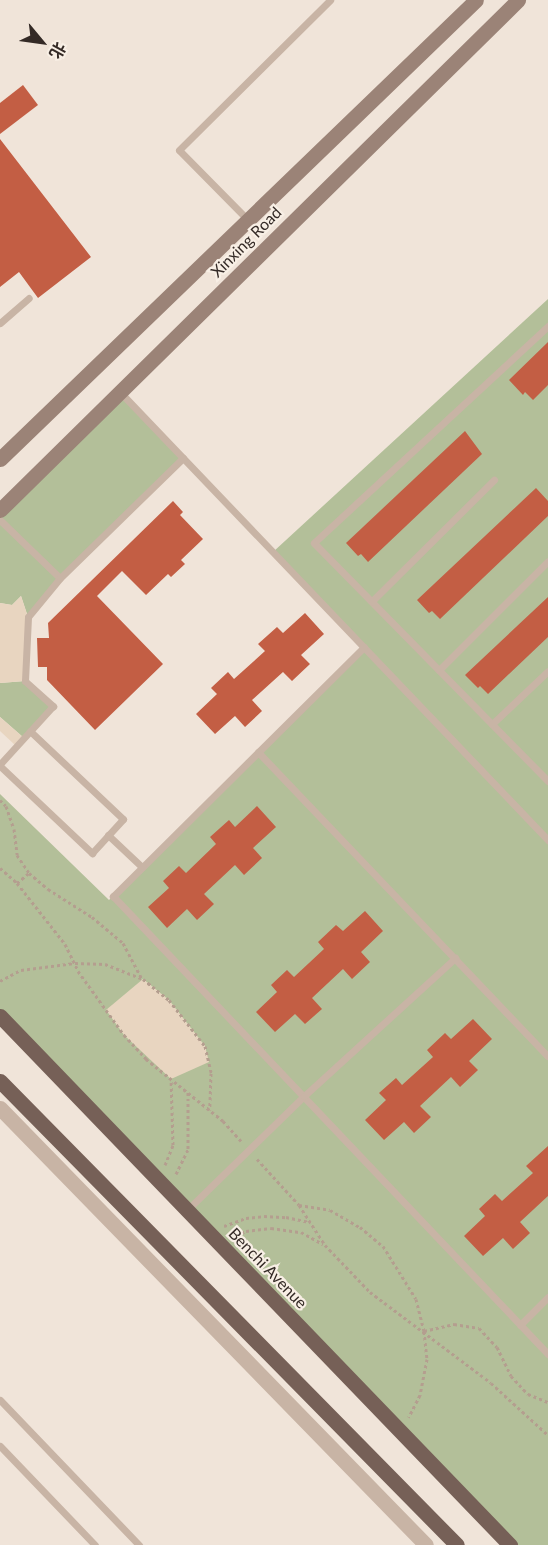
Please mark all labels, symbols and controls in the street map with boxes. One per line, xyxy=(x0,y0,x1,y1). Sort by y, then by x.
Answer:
north arrow xyxy=(12,12,72,72)
text: 北 xyxy=(46,39,70,63)
street label: Xinxing Road xyxy=(207,203,285,281)
street label: Benchi Avenue xyxy=(225,1224,311,1312)

